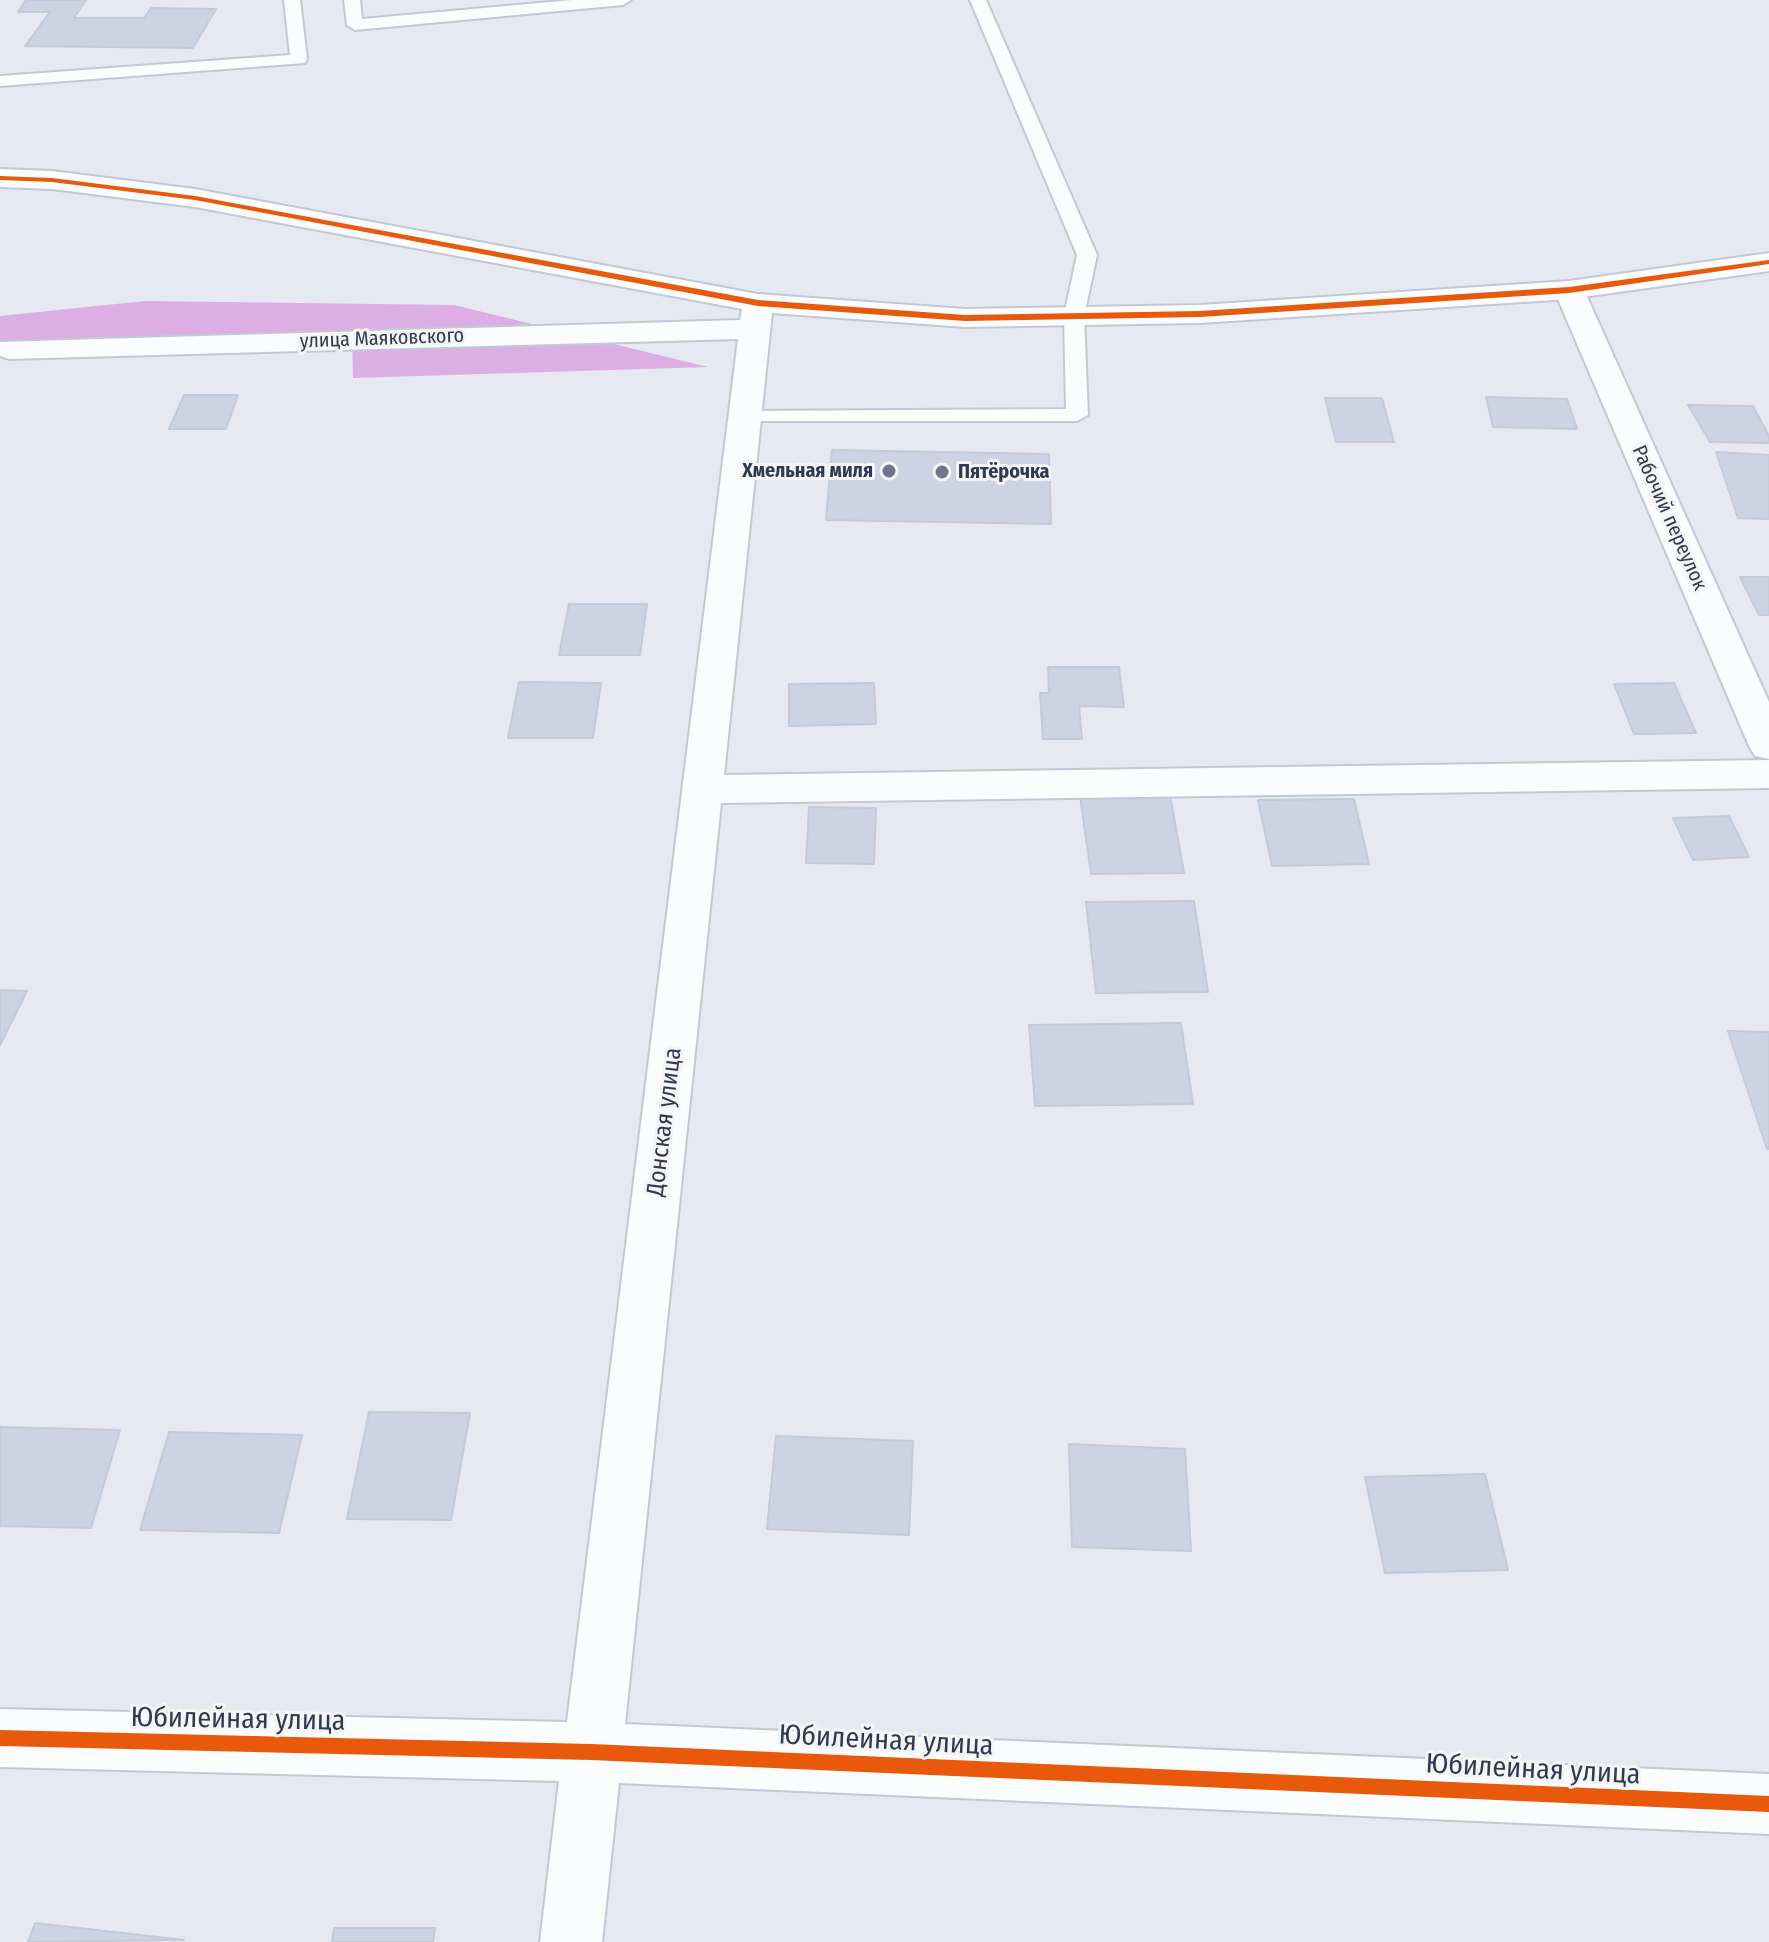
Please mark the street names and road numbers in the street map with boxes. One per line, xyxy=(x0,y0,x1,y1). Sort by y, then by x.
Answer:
street label: улица Маяковского xyxy=(299,324,465,354)
street label: Рабочий переулок xyxy=(1626,442,1712,594)
street label: Донская улица xyxy=(642,1046,688,1198)
street label: Юбилейная улица xyxy=(130,1701,346,1739)
street label: Юбилейная улица xyxy=(778,1719,994,1763)
street label: Юбилейная улица xyxy=(1425,1748,1641,1792)

